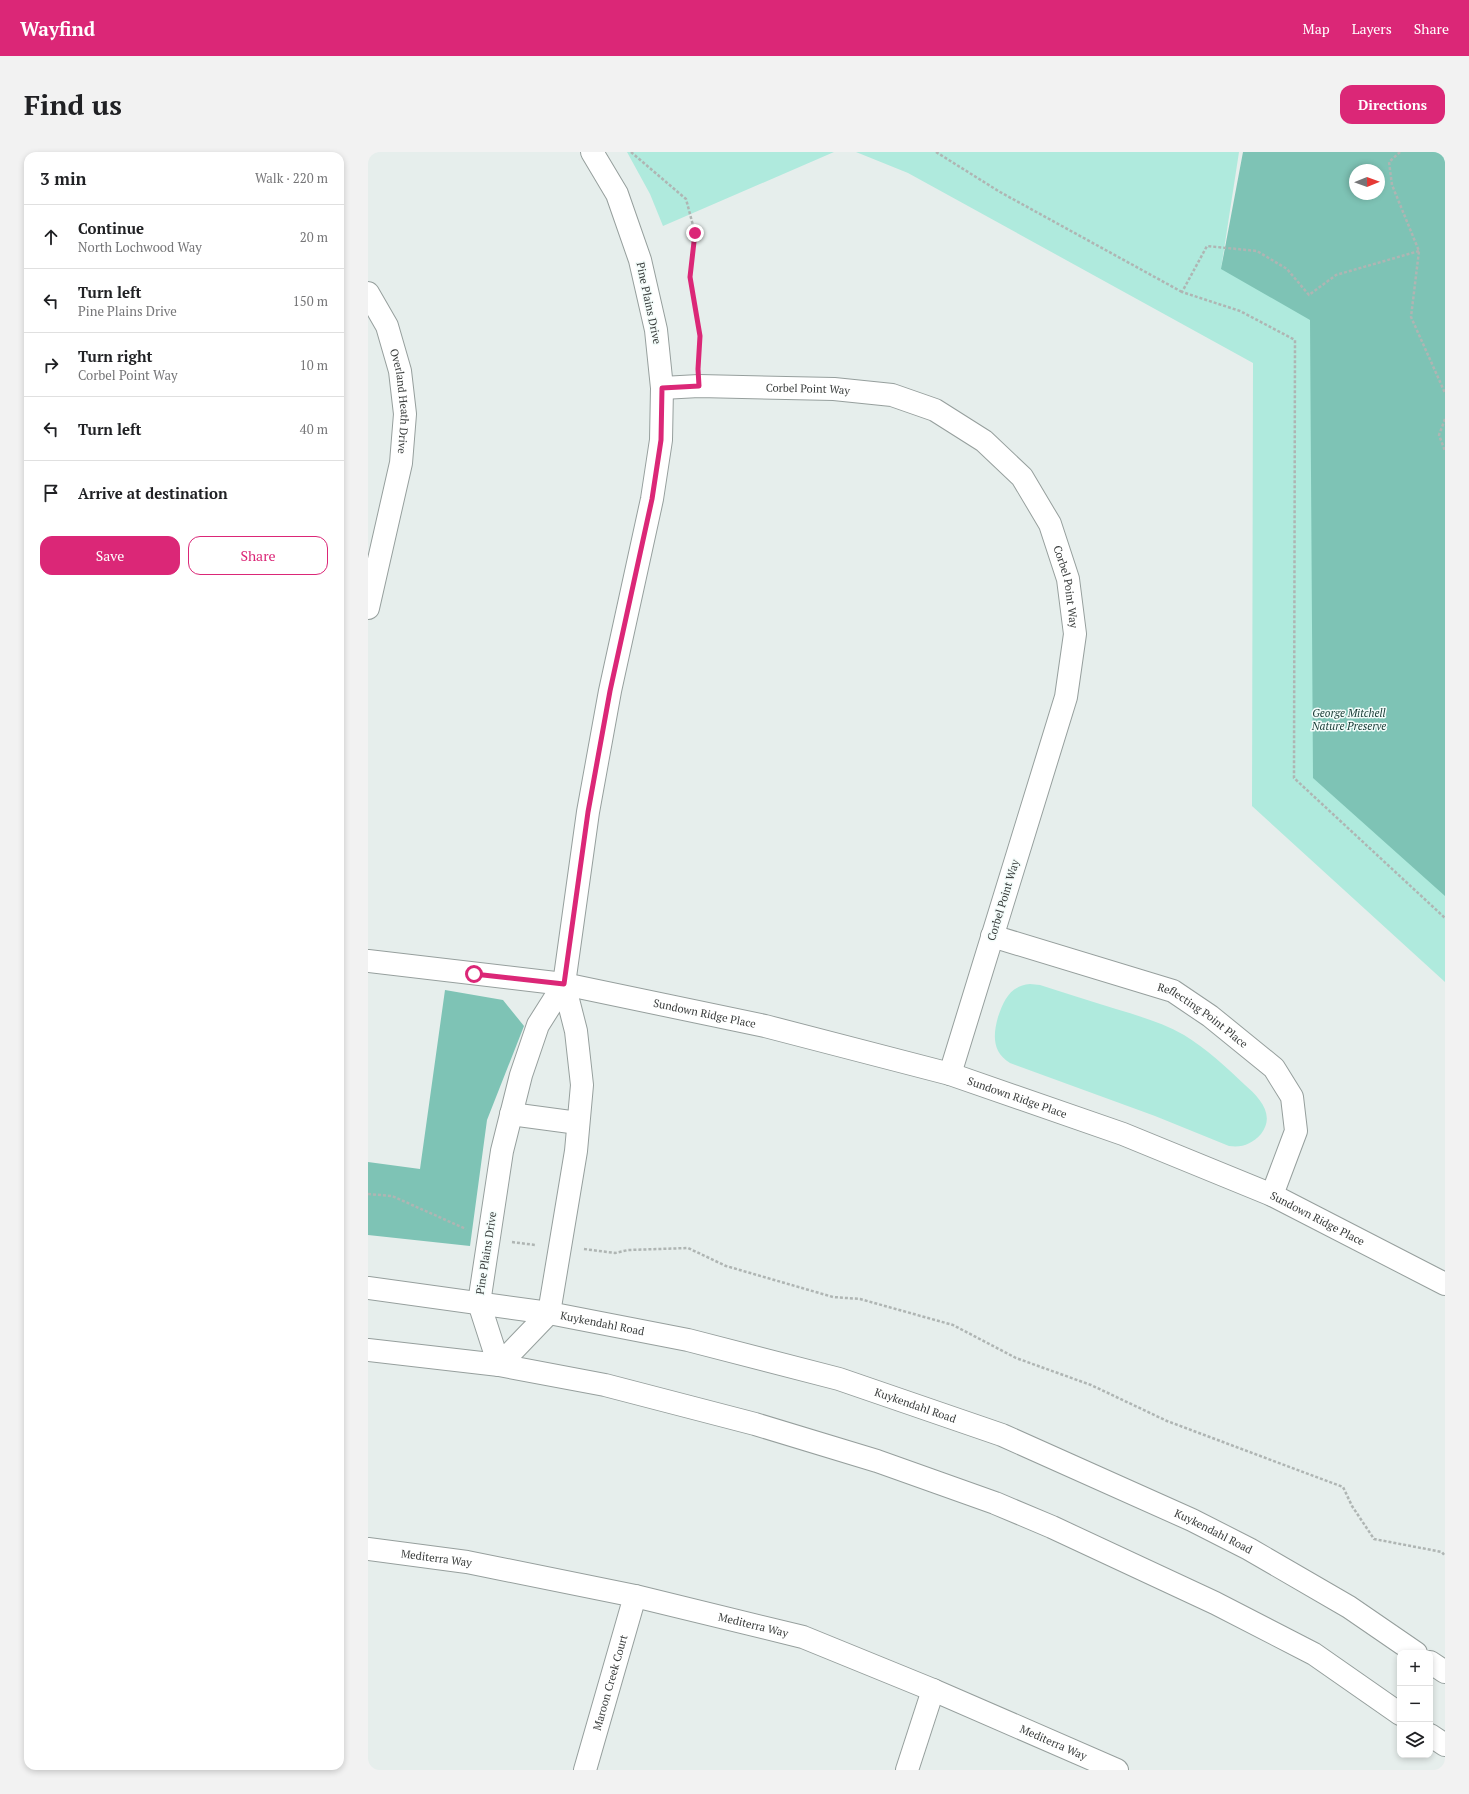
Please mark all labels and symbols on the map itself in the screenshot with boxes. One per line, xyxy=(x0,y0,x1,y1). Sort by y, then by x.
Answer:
north arrow xyxy=(1349,164,1385,200)
route end xyxy=(686,224,704,242)
street label: Pine Plains Drive xyxy=(633,261,665,346)
street label: Overland Heath Drive xyxy=(387,347,412,455)
street label: Corbel Point Way xyxy=(766,380,851,398)
street label: Corbel Point Way xyxy=(1050,544,1081,629)
park label: George Mitchell Nature Preserve xyxy=(1311,706,1386,733)
street label: Corbel Point Way xyxy=(984,857,1022,942)
route start xyxy=(465,965,483,983)
street label: Reflecting Point Place xyxy=(1156,980,1251,1051)
street label: Sundown Ridge Place xyxy=(652,996,758,1031)
street label: Sundown Ridge Place xyxy=(966,1074,1069,1121)
street label: Sundown Ridge Place xyxy=(1268,1188,1367,1249)
street label: Pine Plains Drive xyxy=(473,1210,500,1295)
street label: Kuykendahl Road xyxy=(559,1308,646,1338)
street label: Kuykendahl Road xyxy=(873,1385,958,1426)
street label: Kuykendahl Road xyxy=(1172,1506,1255,1557)
street label: Mediterra Way xyxy=(400,1546,474,1570)
street label: Mediterra Way xyxy=(717,1610,790,1640)
street label: Maroon Creek Court xyxy=(590,1633,631,1732)
street label: Mediterra Way xyxy=(1018,1722,1090,1763)

